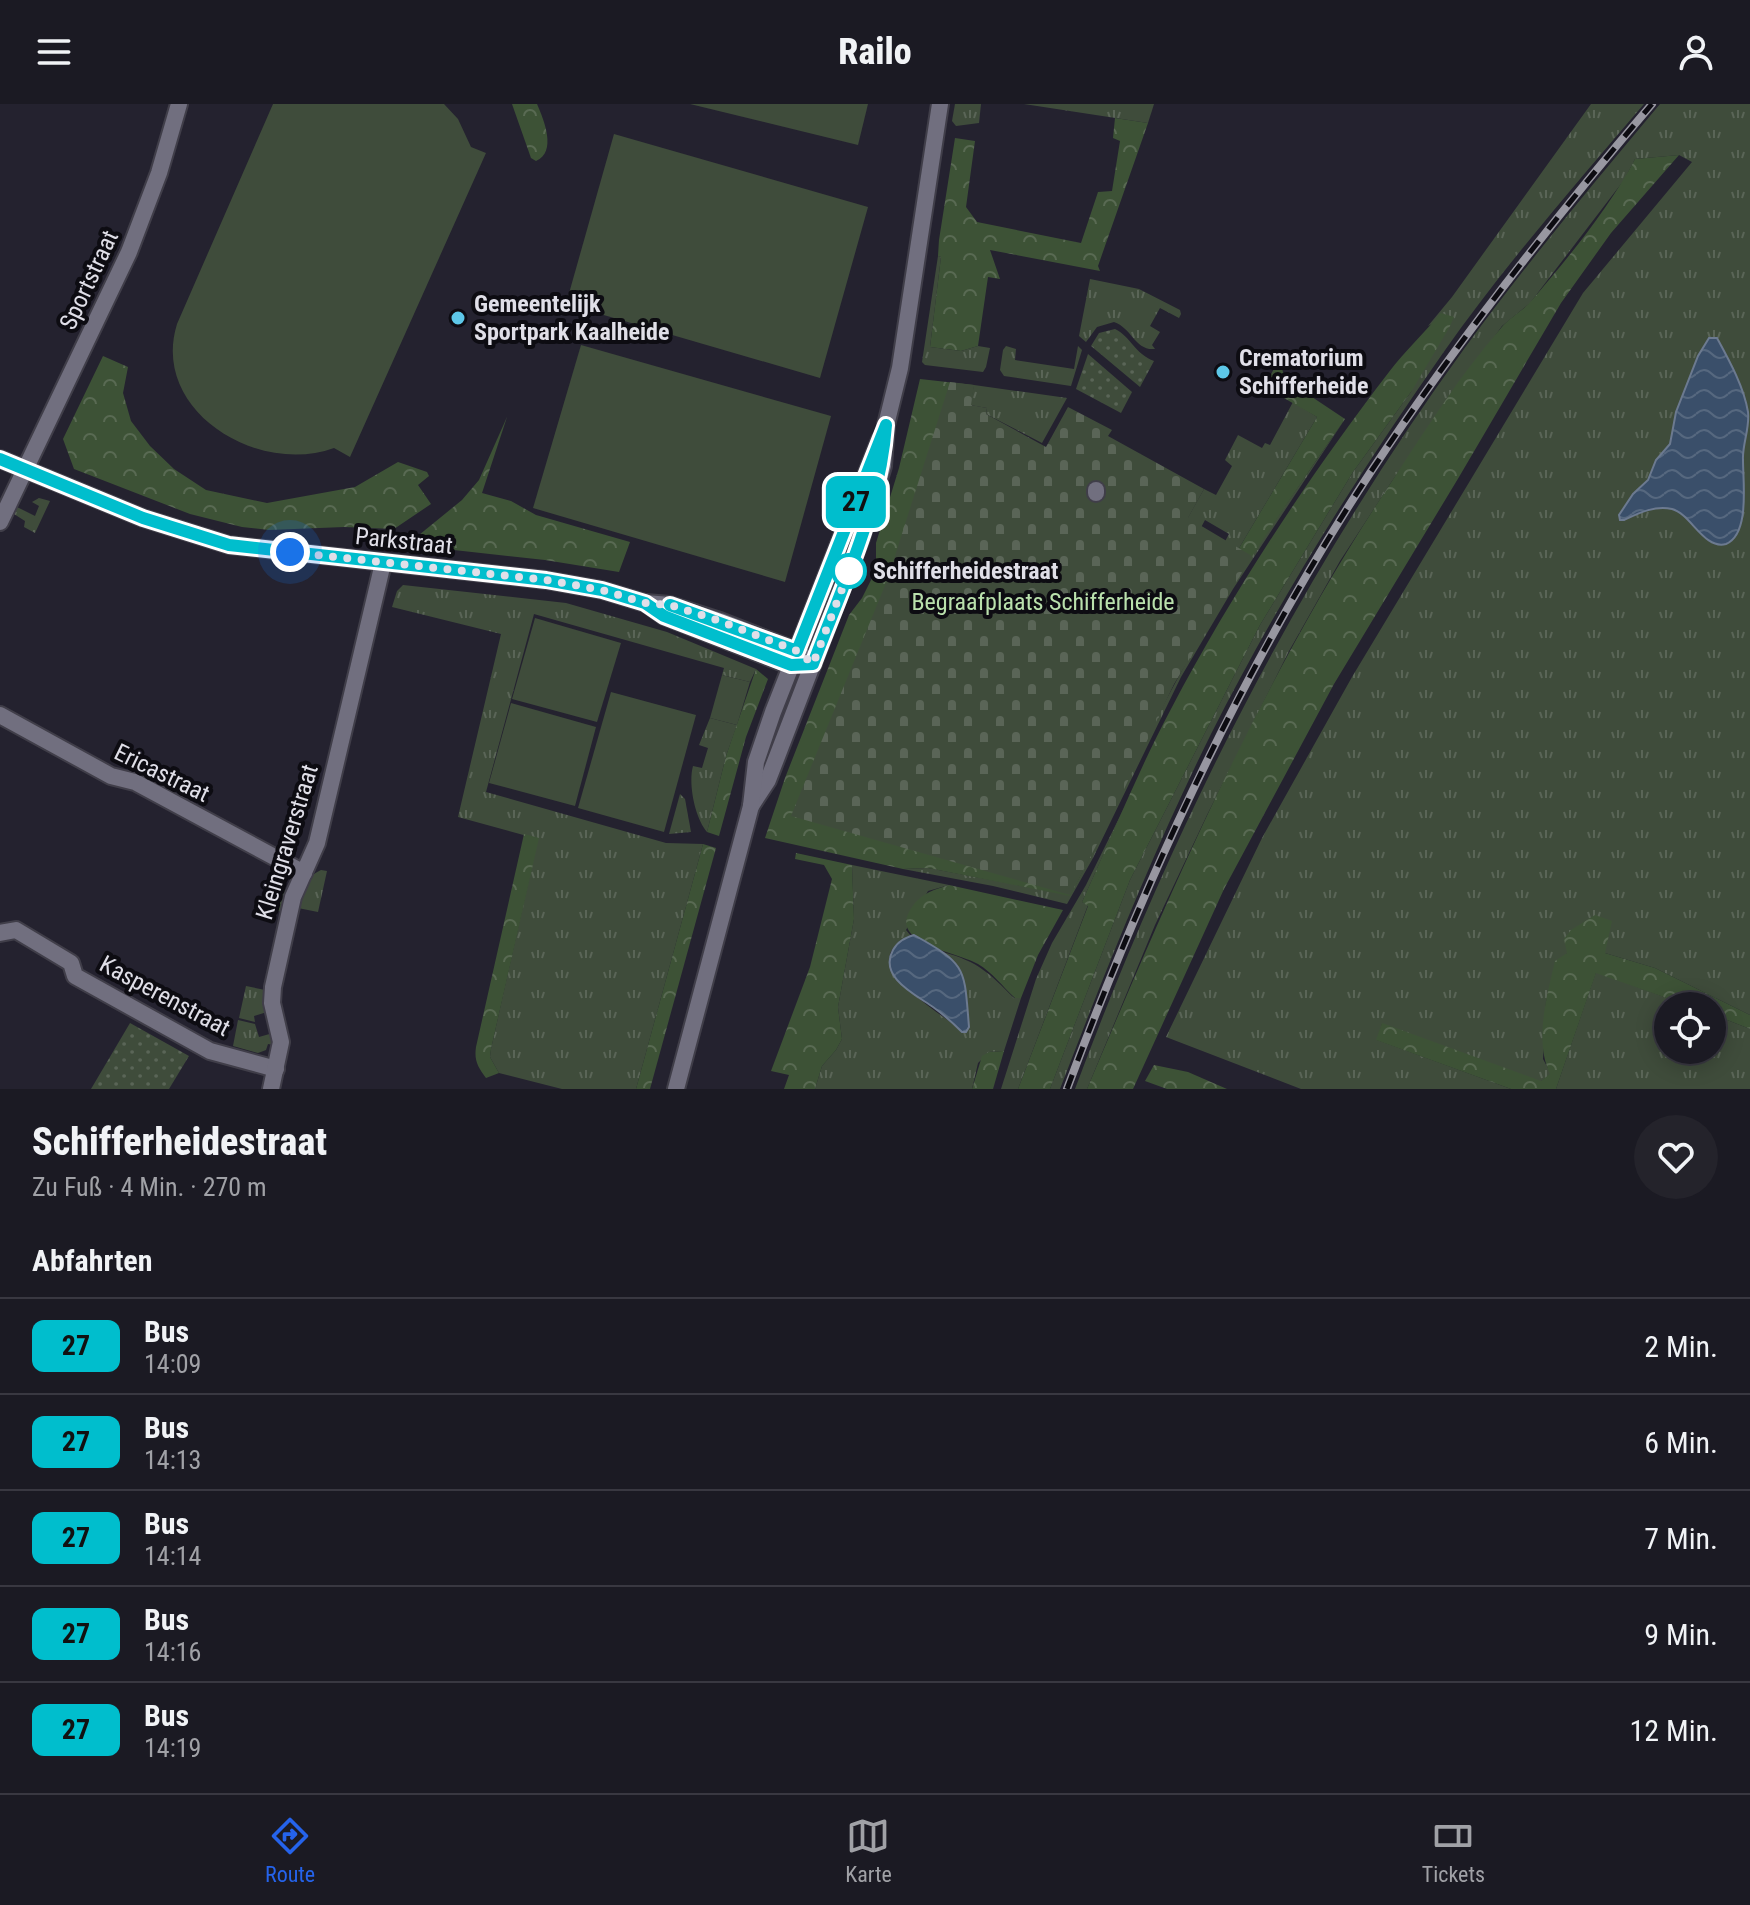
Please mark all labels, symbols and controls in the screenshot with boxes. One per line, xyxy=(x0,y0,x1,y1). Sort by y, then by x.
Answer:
icon: menu xyxy=(32,30,76,74)
icon: person xyxy=(1674,30,1718,74)
text: Railo xyxy=(838,31,912,73)
street label: Sportstraat xyxy=(54,226,124,334)
place label: Gemeentelijk Sportpark Kaalheide xyxy=(474,290,669,346)
marker: Gemeentelijk Sportpark Kaalheide xyxy=(449,309,467,327)
place label: Crematorium Schifferheide xyxy=(1239,344,1368,400)
marker: Crematorium Schifferheide xyxy=(1214,363,1232,381)
line badge: 27 xyxy=(820,476,892,528)
text: 27 xyxy=(842,485,870,518)
street label: Parkstraat xyxy=(354,522,454,560)
your location xyxy=(270,532,310,572)
marker: Schifferheidestraat xyxy=(832,554,866,588)
place label: Schifferheidestraat xyxy=(873,557,1058,585)
park label: Begraafplaats Schifferheide xyxy=(911,588,1175,616)
street label: Ericastraat xyxy=(110,738,214,808)
street label: Kleingraverstraat xyxy=(250,761,324,923)
street label: Kasperenstraat xyxy=(95,950,235,1042)
map controls xyxy=(1654,992,1726,1064)
button: locate xyxy=(1654,992,1726,1064)
button: heart xyxy=(1634,1115,1718,1199)
text: Schifferheidestraat xyxy=(32,1120,327,1164)
text: Zu Fuß · 4 Min. · 270 m xyxy=(32,1172,267,1202)
text: Abfahrten xyxy=(32,1243,152,1278)
text: Bus xyxy=(144,1314,189,1349)
text: 27 xyxy=(62,1329,90,1362)
text: 2 Min. xyxy=(1644,1329,1718,1364)
text: 14:09 xyxy=(144,1349,201,1379)
text: Bus xyxy=(144,1410,189,1445)
text: 27 xyxy=(62,1425,90,1458)
text: 6 Min. xyxy=(1644,1425,1718,1460)
text: 14:13 xyxy=(144,1445,201,1475)
text: Bus xyxy=(144,1506,189,1541)
text: 27 xyxy=(62,1521,90,1554)
text: 7 Min. xyxy=(1644,1521,1718,1556)
text: 14:14 xyxy=(144,1541,201,1571)
text: Bus xyxy=(144,1602,189,1637)
text: 27 xyxy=(62,1617,90,1650)
text: 9 Min. xyxy=(1644,1617,1718,1652)
text: 14:16 xyxy=(144,1637,201,1667)
text: Bus xyxy=(144,1698,189,1733)
text: 27 xyxy=(62,1713,90,1746)
text: 12 Min. xyxy=(1630,1713,1718,1748)
text: 14:19 xyxy=(144,1733,201,1763)
tab: Route xyxy=(265,1814,315,1887)
tab: Karte xyxy=(845,1814,892,1887)
tab: Tickets xyxy=(1422,1814,1485,1887)

